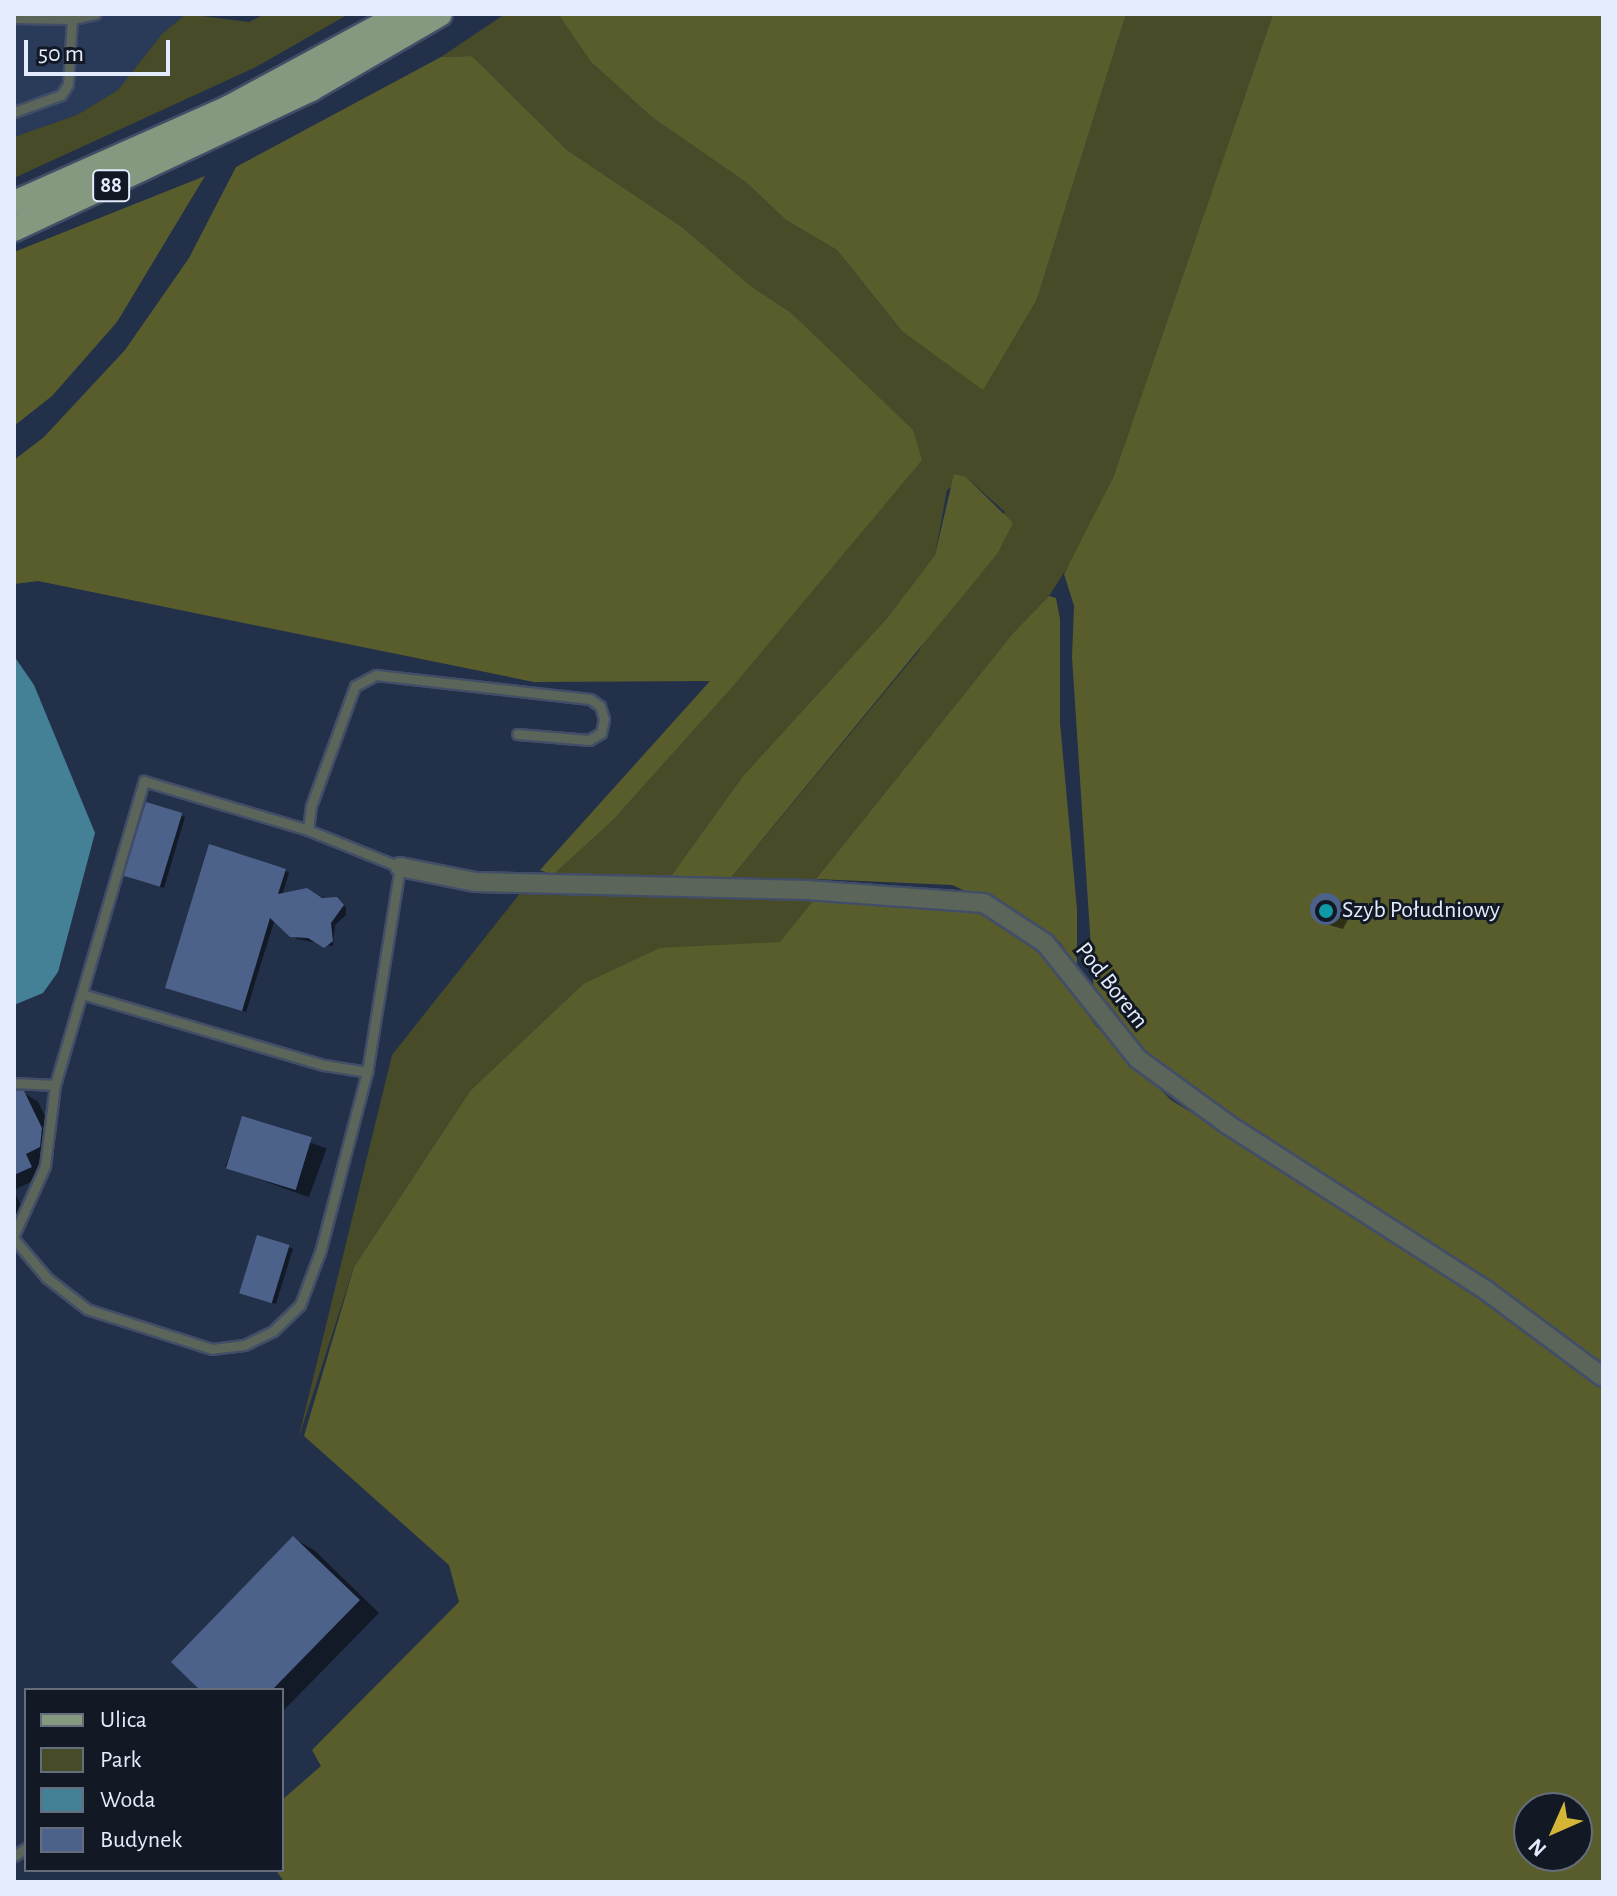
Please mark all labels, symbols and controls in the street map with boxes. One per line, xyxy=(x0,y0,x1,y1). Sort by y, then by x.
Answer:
scale bar xyxy=(28,24,174,74)
text: 50 m xyxy=(38,42,84,66)
road number: 88 xyxy=(91,168,131,204)
place label: Szyb Południowy xyxy=(1342,897,1500,925)
marker: Szyb Południowy xyxy=(1317,902,1335,920)
street label: Pod Borem xyxy=(1068,937,1154,1035)
legend xyxy=(24,1688,284,1872)
text: Ulica xyxy=(100,1708,147,1732)
text: Park xyxy=(100,1748,141,1772)
text: Woda xyxy=(100,1788,156,1812)
north arrow xyxy=(1513,1792,1593,1872)
text: Budynek xyxy=(100,1828,182,1852)
text: N xyxy=(1524,1834,1551,1861)

